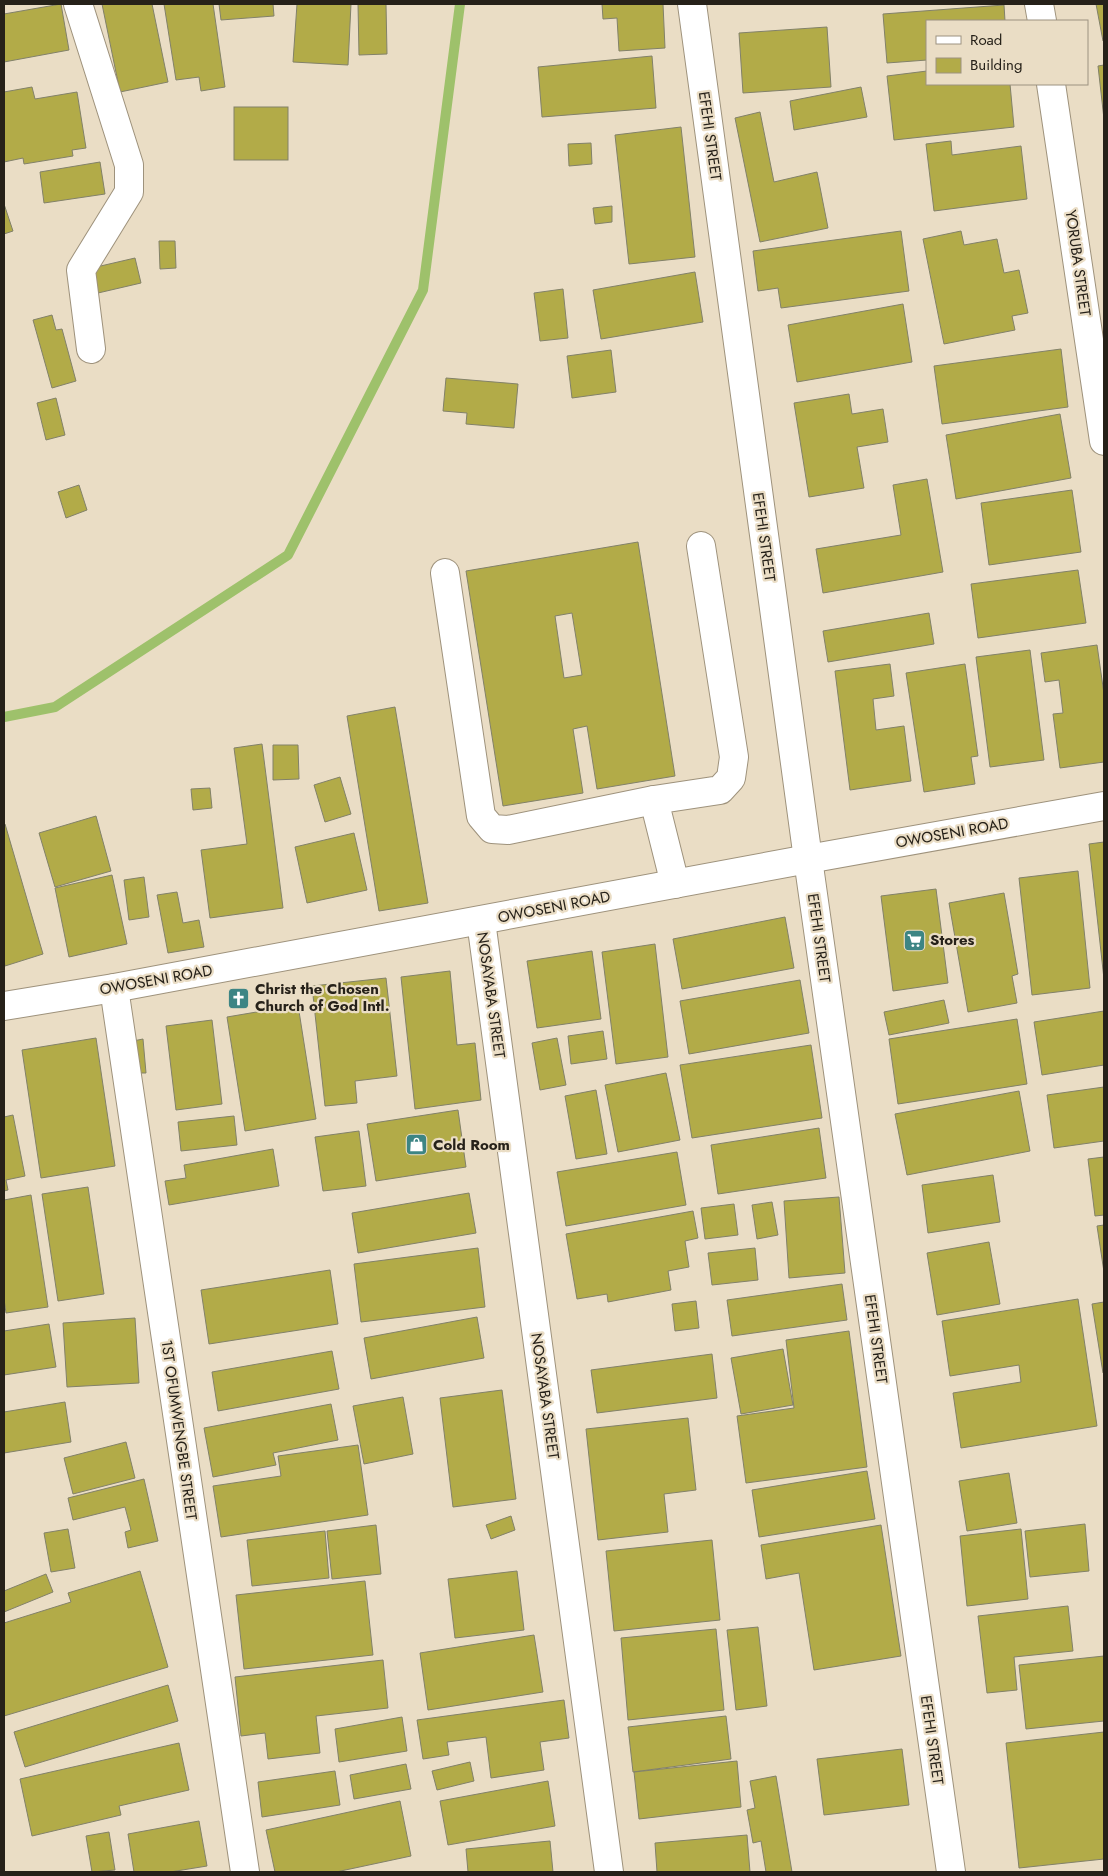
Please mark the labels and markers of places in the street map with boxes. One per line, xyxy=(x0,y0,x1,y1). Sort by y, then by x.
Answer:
supermarket icon: Stores xyxy=(902,928,926,952)
place label: Stores xyxy=(930,929,975,951)
place label: Christ the Chosen Church of God Intl. xyxy=(255,978,389,1017)
church icon: Christ the Chosen Church of God Intl. xyxy=(227,986,251,1010)
shop icon: Cold Room xyxy=(405,1133,429,1157)
place label: Cold Room xyxy=(433,1134,510,1156)

